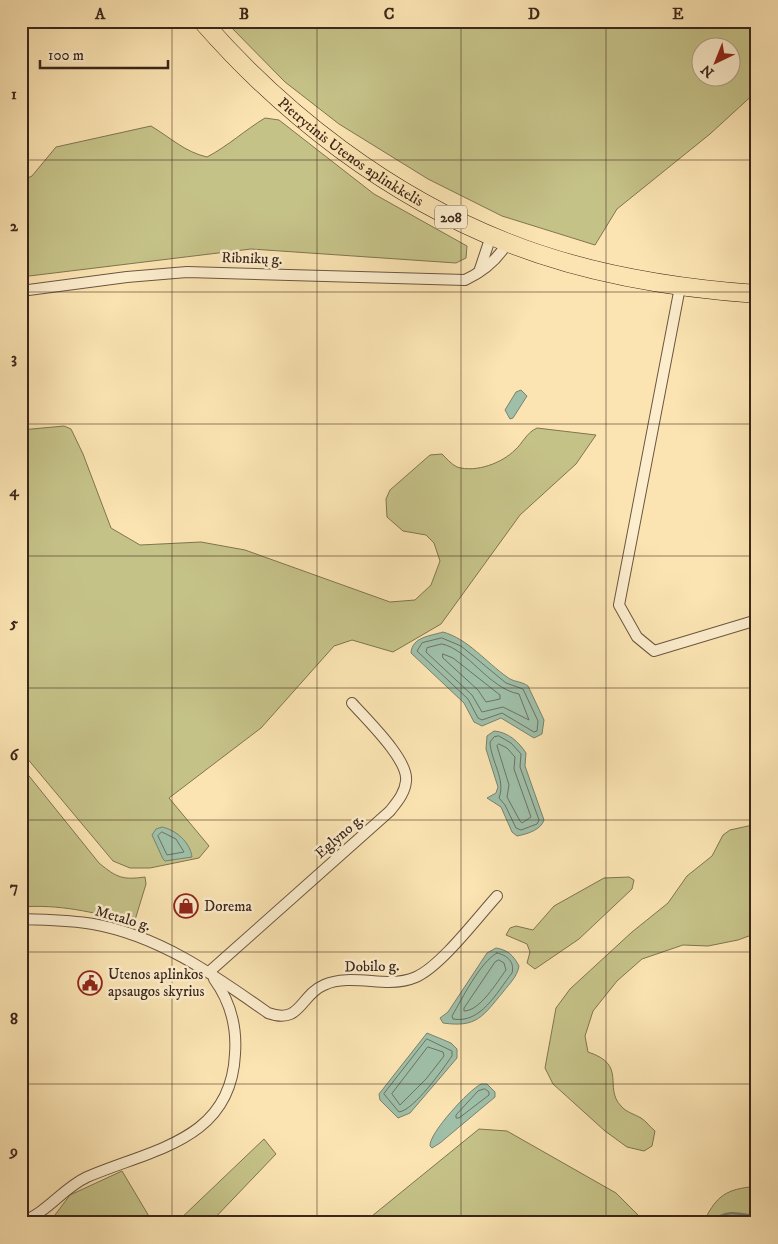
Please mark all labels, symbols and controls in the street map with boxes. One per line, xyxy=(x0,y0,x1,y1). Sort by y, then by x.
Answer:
text: A xyxy=(94,4,106,24)
text: B xyxy=(239,4,249,24)
text: C xyxy=(384,4,394,24)
text: D xyxy=(528,4,540,24)
text: E xyxy=(672,4,684,24)
scale bar xyxy=(40,38,168,70)
north arrow xyxy=(690,38,740,88)
text: 100 m xyxy=(48,46,84,65)
text: N xyxy=(697,60,718,81)
text: 1 xyxy=(11,84,17,104)
street label: Pietrytinis Utenos aplinkkelis xyxy=(274,93,427,211)
road number: 208 xyxy=(435,206,467,228)
text: 2 xyxy=(10,216,19,236)
street label: Ribnikų g. xyxy=(221,248,283,269)
text: 3 xyxy=(11,348,17,368)
text: 4 xyxy=(8,481,19,501)
text: 5 xyxy=(9,613,18,633)
text: 6 xyxy=(10,745,20,765)
street label: Eglyno g. xyxy=(311,810,368,863)
text: 7 xyxy=(10,877,18,897)
shop icon: Dorema xyxy=(173,893,199,919)
place label: Dorema xyxy=(204,897,252,916)
street label: Metalo g. xyxy=(93,902,153,935)
street label: Dobilo g. xyxy=(344,957,400,976)
place label: Utenos aplinkos apsaugos skyrius xyxy=(108,965,205,1001)
public building icon: Utenos aplinkos apsaugos skyrius xyxy=(77,970,103,996)
text: 8 xyxy=(10,1009,18,1029)
text: 9 xyxy=(9,1141,18,1161)

